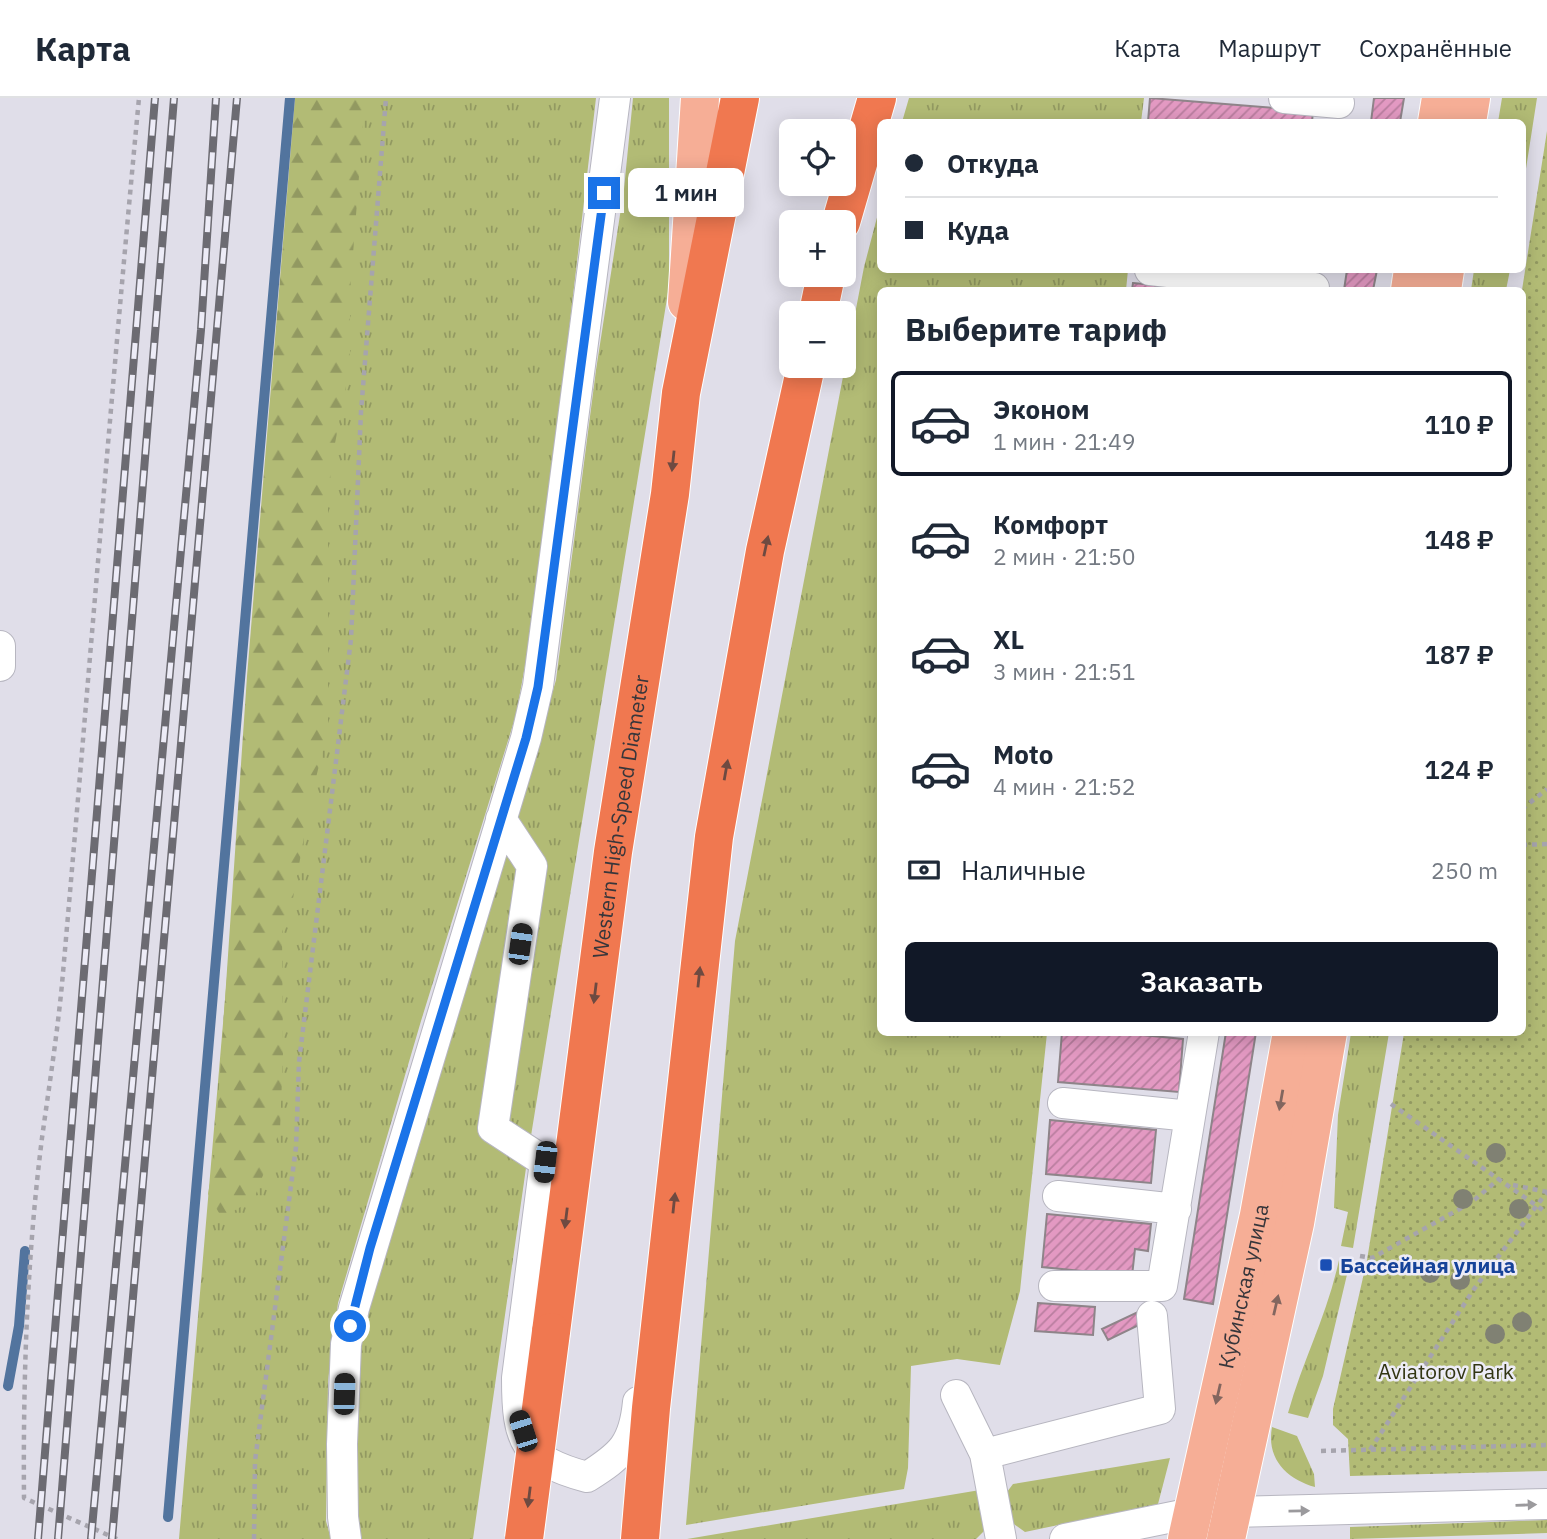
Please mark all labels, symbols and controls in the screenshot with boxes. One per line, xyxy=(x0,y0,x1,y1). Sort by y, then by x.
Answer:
text: Карта xyxy=(35,27,131,70)
text: Карта xyxy=(1114,32,1180,64)
text: Маршрут xyxy=(1218,32,1321,64)
text: Сохранённые xyxy=(1359,32,1512,64)
map controls xyxy=(779,119,856,378)
button: locate xyxy=(779,119,856,196)
text: Откуда xyxy=(947,146,1039,180)
callout: 1 мин xyxy=(628,168,744,217)
route end xyxy=(588,177,620,209)
text: 1 мин xyxy=(654,177,718,207)
button: + xyxy=(779,210,856,287)
text: Куда xyxy=(947,213,1009,247)
button: − xyxy=(779,301,856,378)
text: Выберите тариф xyxy=(905,308,1167,350)
icon: car xyxy=(909,392,972,455)
text: Эконом xyxy=(993,392,1090,426)
text: 110 ₽ xyxy=(1424,407,1494,441)
text: 1 мин · 21:49 xyxy=(993,426,1136,456)
one-way arrow xyxy=(668,450,679,472)
icon: car xyxy=(909,507,972,570)
text: Комфорт xyxy=(993,507,1108,541)
text: 148 ₽ xyxy=(1424,522,1494,556)
one-way arrow xyxy=(761,535,772,557)
text: 2 мин · 21:50 xyxy=(993,541,1136,571)
icon: car xyxy=(909,622,972,685)
text: XL xyxy=(993,622,1024,656)
text: 187 ₽ xyxy=(1424,637,1494,671)
text: 3 мин · 21:51 xyxy=(993,656,1136,686)
street label: Western High-Speed Diameter xyxy=(585,673,655,960)
icon: car xyxy=(909,737,972,800)
text: Moto xyxy=(993,737,1053,771)
text: 124 ₽ xyxy=(1424,752,1494,786)
one-way arrow xyxy=(721,759,732,781)
text: 4 мин · 21:52 xyxy=(993,771,1136,801)
icon: cash xyxy=(905,851,943,889)
text: Наличные xyxy=(961,853,1086,887)
text: 250 m xyxy=(1431,855,1498,885)
car xyxy=(507,922,534,966)
button: Заказать xyxy=(905,942,1498,1022)
one-way arrow xyxy=(693,966,704,988)
one-way arrow xyxy=(589,982,600,1004)
one-way arrow xyxy=(1275,1089,1286,1111)
car xyxy=(533,1140,558,1184)
one-way arrow xyxy=(668,1192,679,1214)
street label: Кубинская улица xyxy=(1211,1202,1275,1371)
one-way arrow xyxy=(560,1207,571,1229)
place label: Бассейная улица xyxy=(1340,1251,1516,1279)
marker: Бассейная улица xyxy=(1318,1257,1334,1273)
one-way arrow xyxy=(1271,1294,1282,1316)
route start xyxy=(334,1310,366,1342)
park label: Aviatorov Park xyxy=(1378,1357,1514,1385)
car xyxy=(333,1373,356,1415)
one-way arrow xyxy=(1212,1383,1223,1405)
car xyxy=(507,1408,540,1454)
one-way arrow xyxy=(524,1486,535,1508)
one-way arrow xyxy=(1516,1499,1538,1510)
one-way arrow xyxy=(1288,1505,1310,1517)

